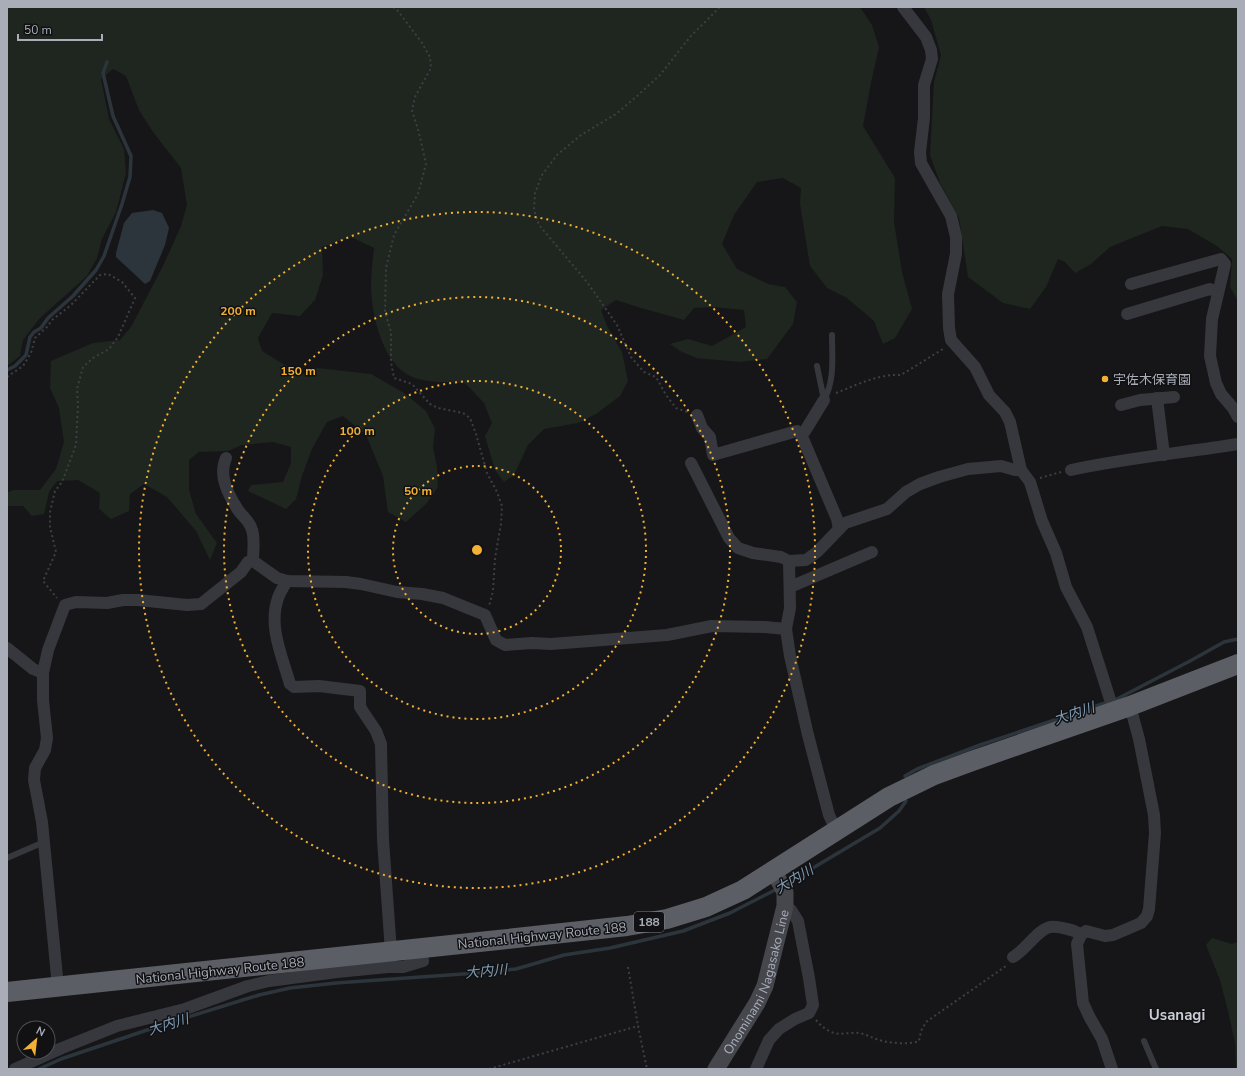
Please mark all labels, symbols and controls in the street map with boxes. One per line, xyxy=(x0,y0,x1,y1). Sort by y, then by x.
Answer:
scale bar xyxy=(18,16,102,42)
text: 50 m xyxy=(24,22,52,38)
text: 200 m xyxy=(220,303,256,319)
text: 150 m xyxy=(280,363,316,379)
place label: 宇佐木保育園 xyxy=(1113,371,1191,389)
marker: 宇佐木保育園 xyxy=(1100,374,1110,384)
text: 100 m xyxy=(339,423,375,439)
text: 50 m xyxy=(404,483,432,499)
centre of rings xyxy=(470,543,484,557)
water label: 大内川 xyxy=(1051,697,1099,729)
water label: 大内川 xyxy=(771,859,819,898)
street label: Onominami Nagasako Line xyxy=(719,908,794,1058)
road number: 188 xyxy=(634,912,664,932)
street label: National Highway Route 188 xyxy=(457,918,628,954)
street label: National Highway Route 188 xyxy=(135,953,306,989)
water label: 大内川 xyxy=(464,960,510,983)
district label: Usanagi xyxy=(1149,1005,1205,1025)
water label: 大内川 xyxy=(145,1009,193,1040)
north arrow xyxy=(16,1020,56,1060)
text: N xyxy=(33,1023,48,1040)

